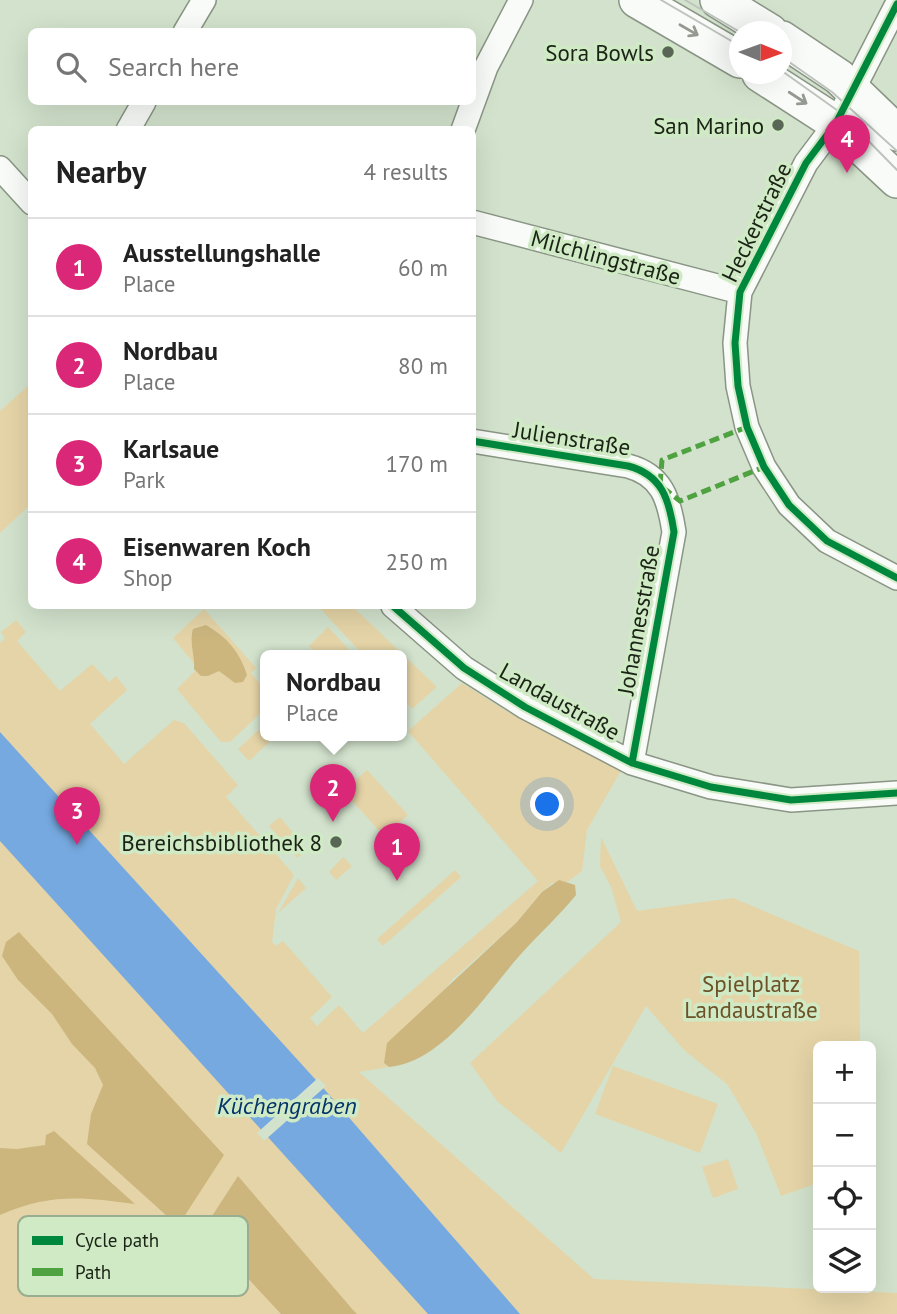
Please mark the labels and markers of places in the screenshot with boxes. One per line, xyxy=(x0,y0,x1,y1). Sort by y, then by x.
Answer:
place label: Sora Bowls xyxy=(545,38,654,67)
marker: Sora Bowls xyxy=(660,44,676,60)
place label: San Marino xyxy=(653,111,764,140)
pin: 4 xyxy=(824,115,870,173)
marker: San Marino xyxy=(770,117,786,133)
pin: 2 xyxy=(310,764,356,822)
pin: 3 xyxy=(54,787,100,845)
pin: 1 xyxy=(374,823,420,881)
place label: Bereichsbibliothek 8 xyxy=(121,828,322,857)
marker: Bereichsbibliothek 8 xyxy=(328,834,344,850)

